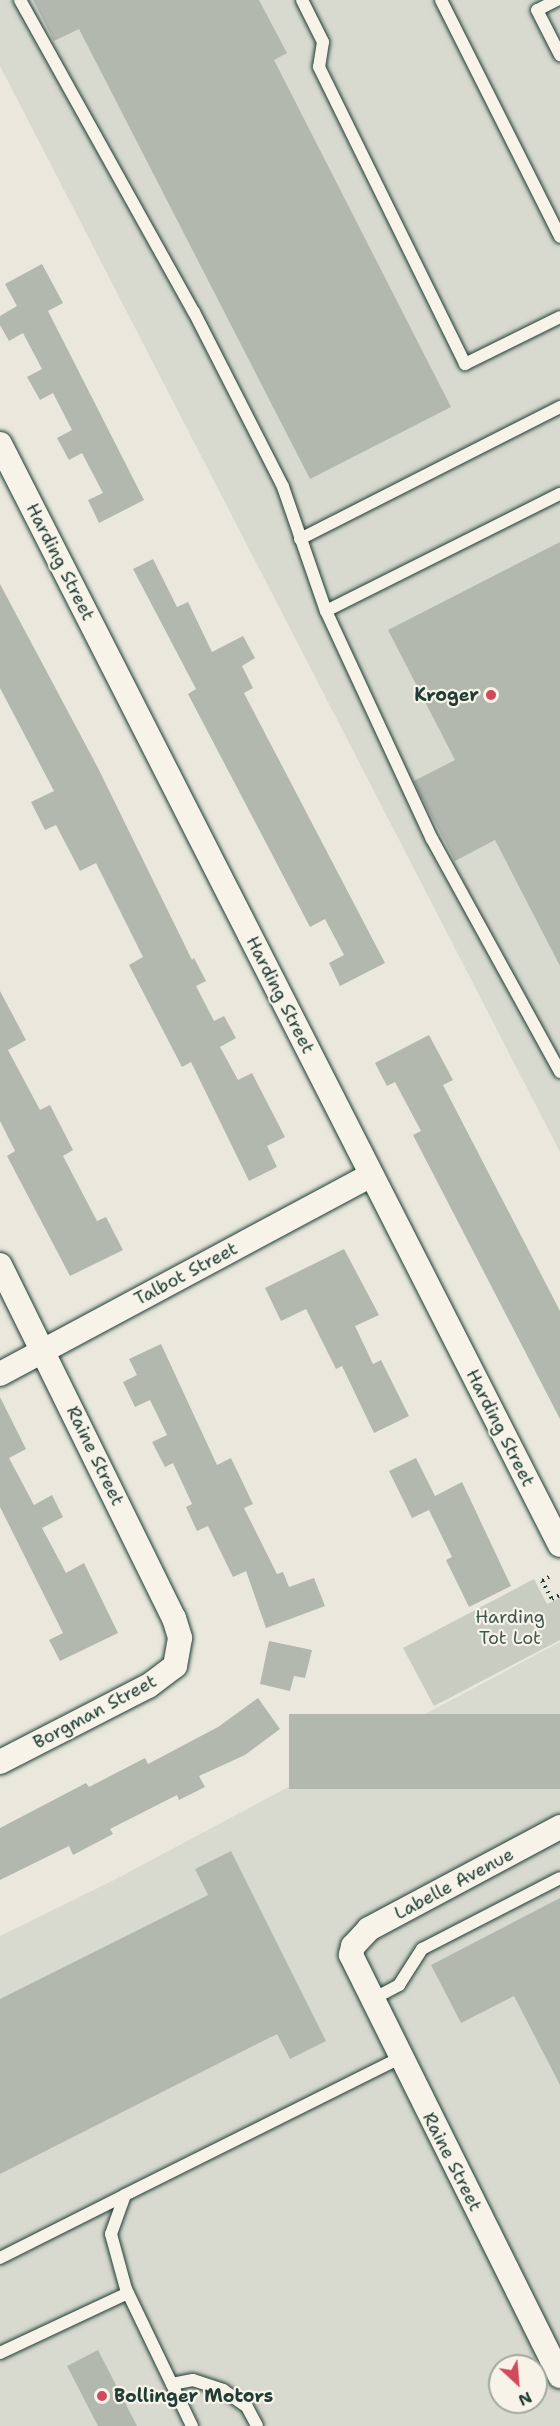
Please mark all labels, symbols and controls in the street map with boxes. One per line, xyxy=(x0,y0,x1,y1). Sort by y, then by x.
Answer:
street label: Harding Street xyxy=(21,500,99,624)
place label: Kroger xyxy=(414,684,479,706)
marker: Kroger xyxy=(484,688,498,702)
street label: Harding Street xyxy=(241,933,319,1057)
street label: Talbot Street xyxy=(131,1238,241,1310)
street label: Harding Street xyxy=(461,1366,539,1490)
street label: Raine Street xyxy=(62,1403,128,1509)
park label: Harding Tot Lot xyxy=(475,1607,545,1650)
street label: Borgman Street xyxy=(30,1670,160,1754)
street label: Labelle Avenue xyxy=(391,1844,517,1924)
street label: Raine Street xyxy=(418,2109,486,2215)
north arrow xyxy=(488,2354,548,2414)
place label: Bollinger Motors xyxy=(114,2385,273,2407)
text: N xyxy=(515,2387,536,2411)
marker: Bollinger Motors xyxy=(95,2389,109,2403)

